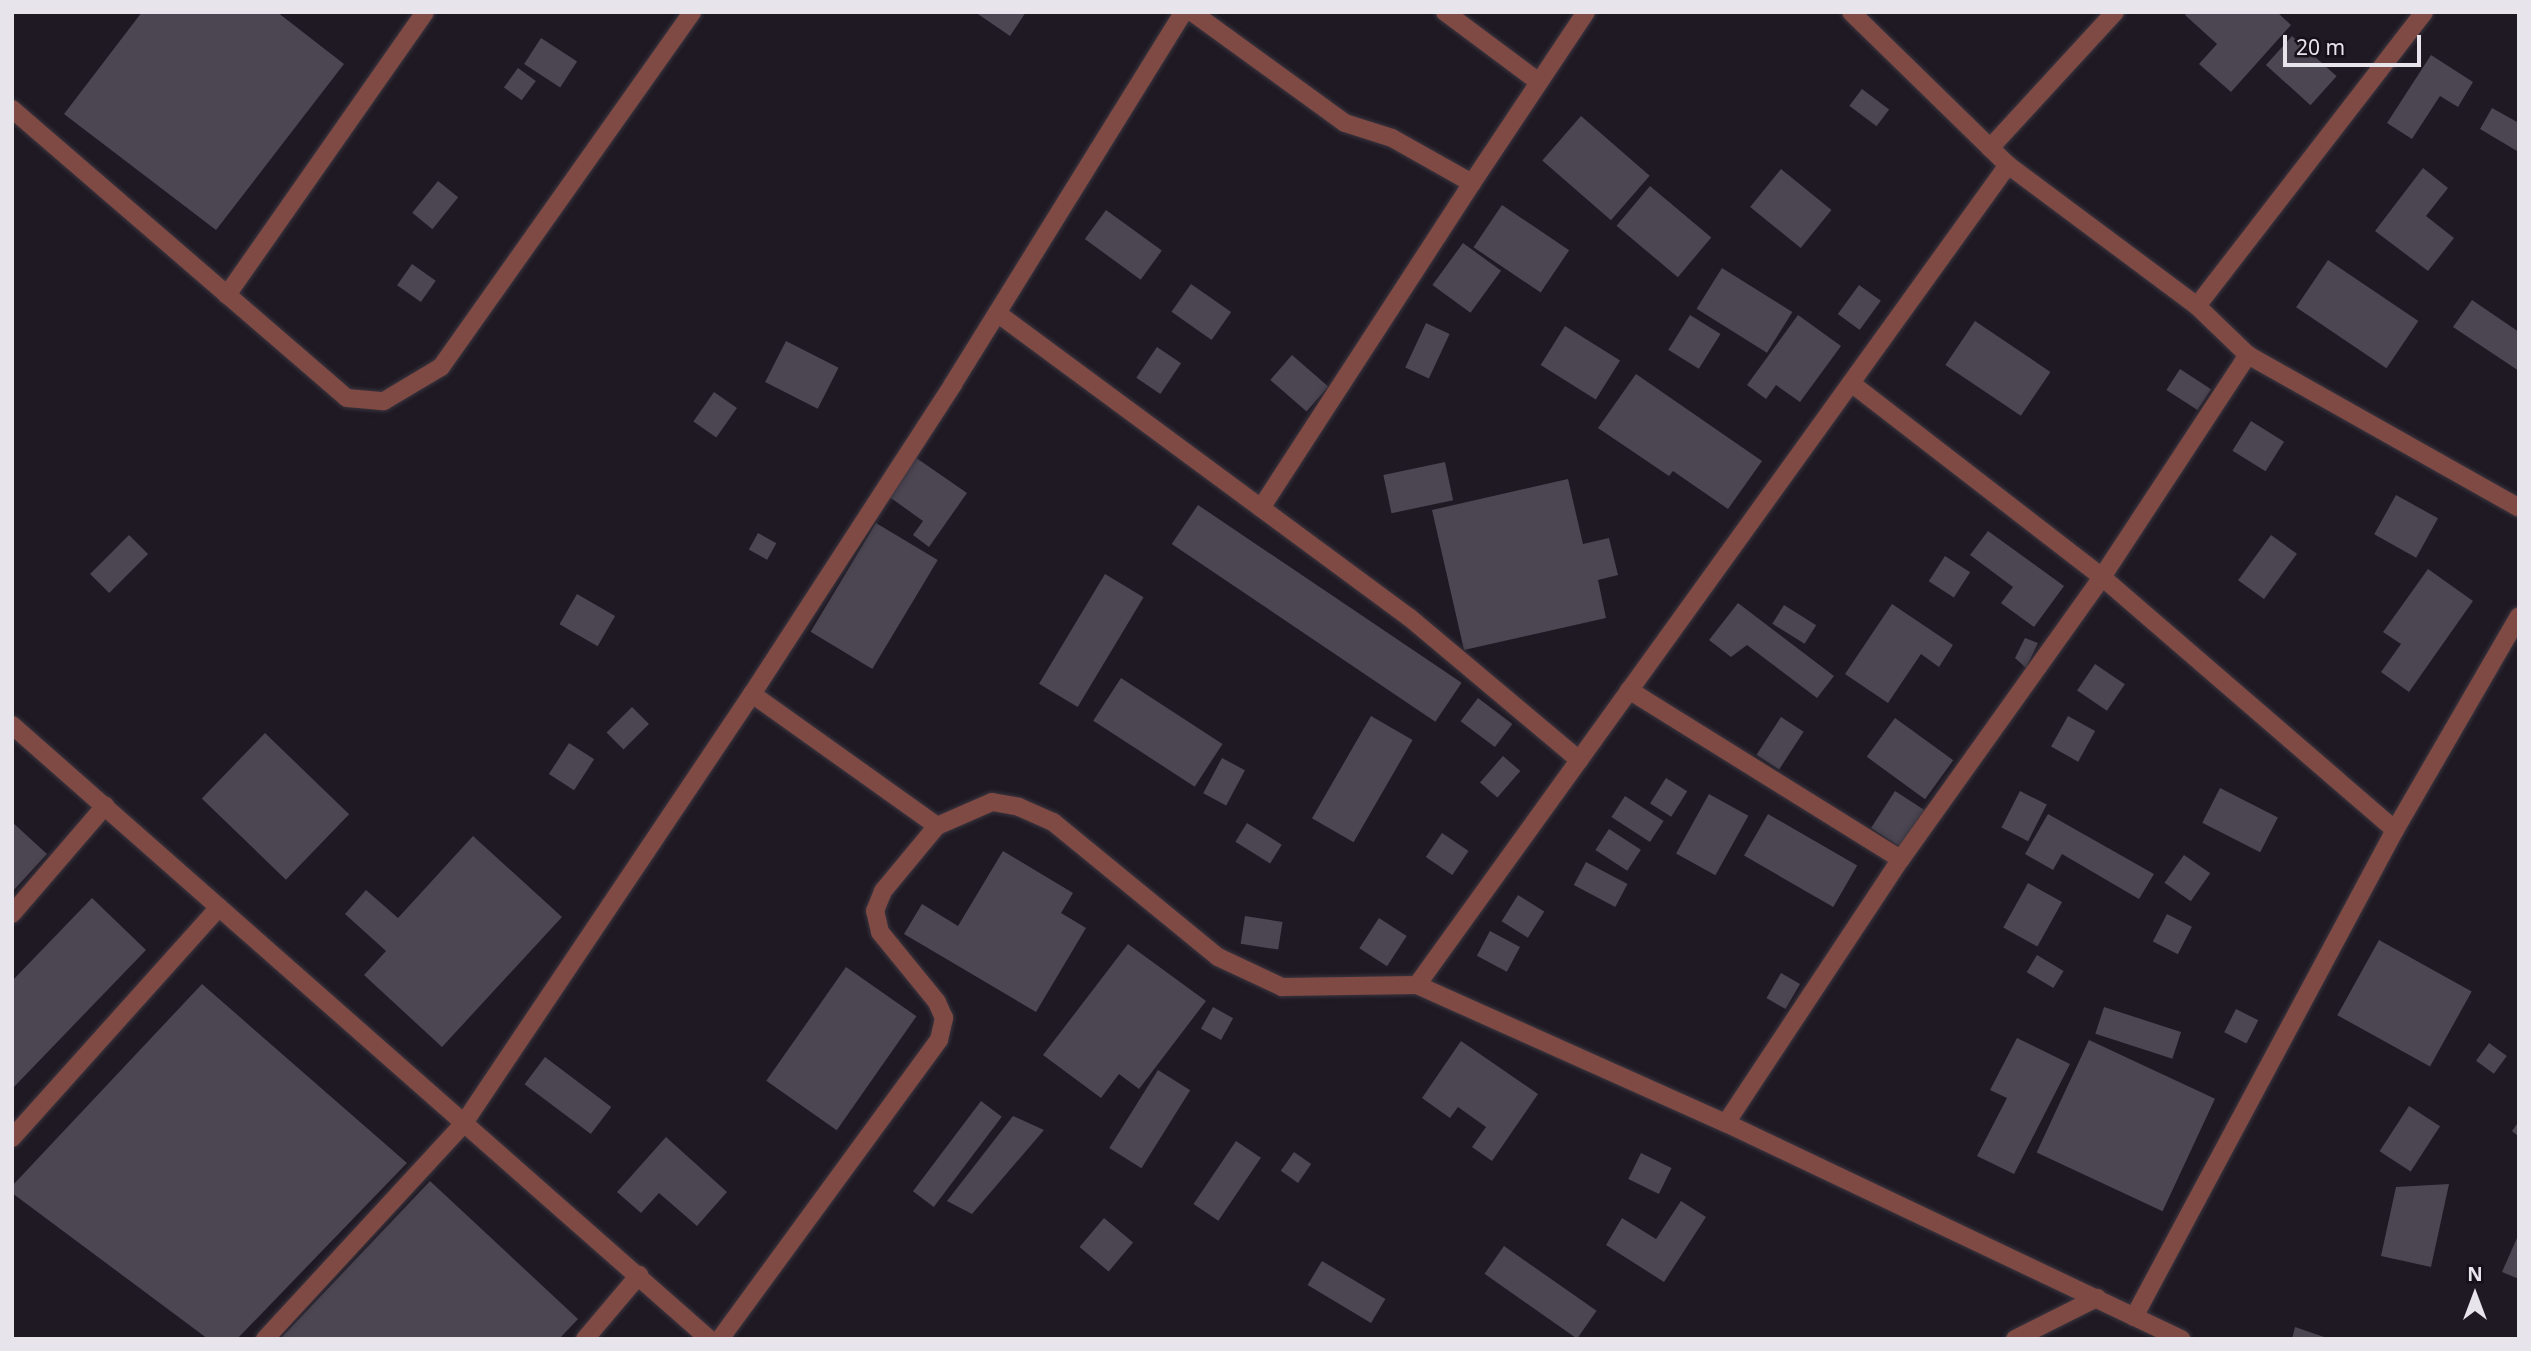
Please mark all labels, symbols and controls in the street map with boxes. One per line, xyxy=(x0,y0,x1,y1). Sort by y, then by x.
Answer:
scale bar xyxy=(2286,21,2424,65)
text: 20 m xyxy=(2296,33,2345,61)
north arrow xyxy=(2440,1260,2510,1330)
text: N xyxy=(2467,1261,2483,1287)

